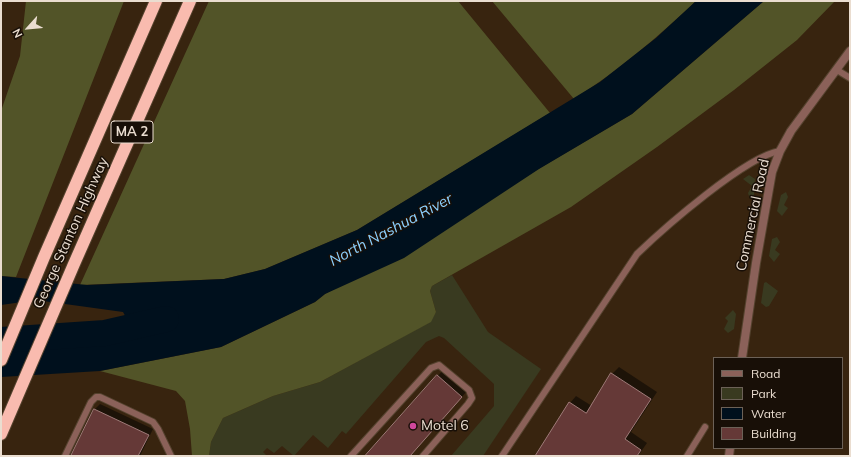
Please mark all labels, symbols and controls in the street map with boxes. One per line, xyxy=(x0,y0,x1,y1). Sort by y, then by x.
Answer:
north arrow xyxy=(8,8,48,48)
text: N xyxy=(9,27,25,40)
road number: MA 2 xyxy=(111,121,153,143)
street label: George Stanton Highway xyxy=(30,155,112,311)
street label: Commercial Road xyxy=(733,157,773,273)
water label: North Nashua River xyxy=(326,190,456,270)
legend xyxy=(713,357,843,449)
text: Road xyxy=(751,366,780,381)
text: Park xyxy=(751,386,776,401)
text: Water xyxy=(751,406,786,421)
place label: Motel 6 xyxy=(421,418,469,434)
marker: Motel 6 xyxy=(408,421,418,431)
text: Building xyxy=(751,426,796,441)

